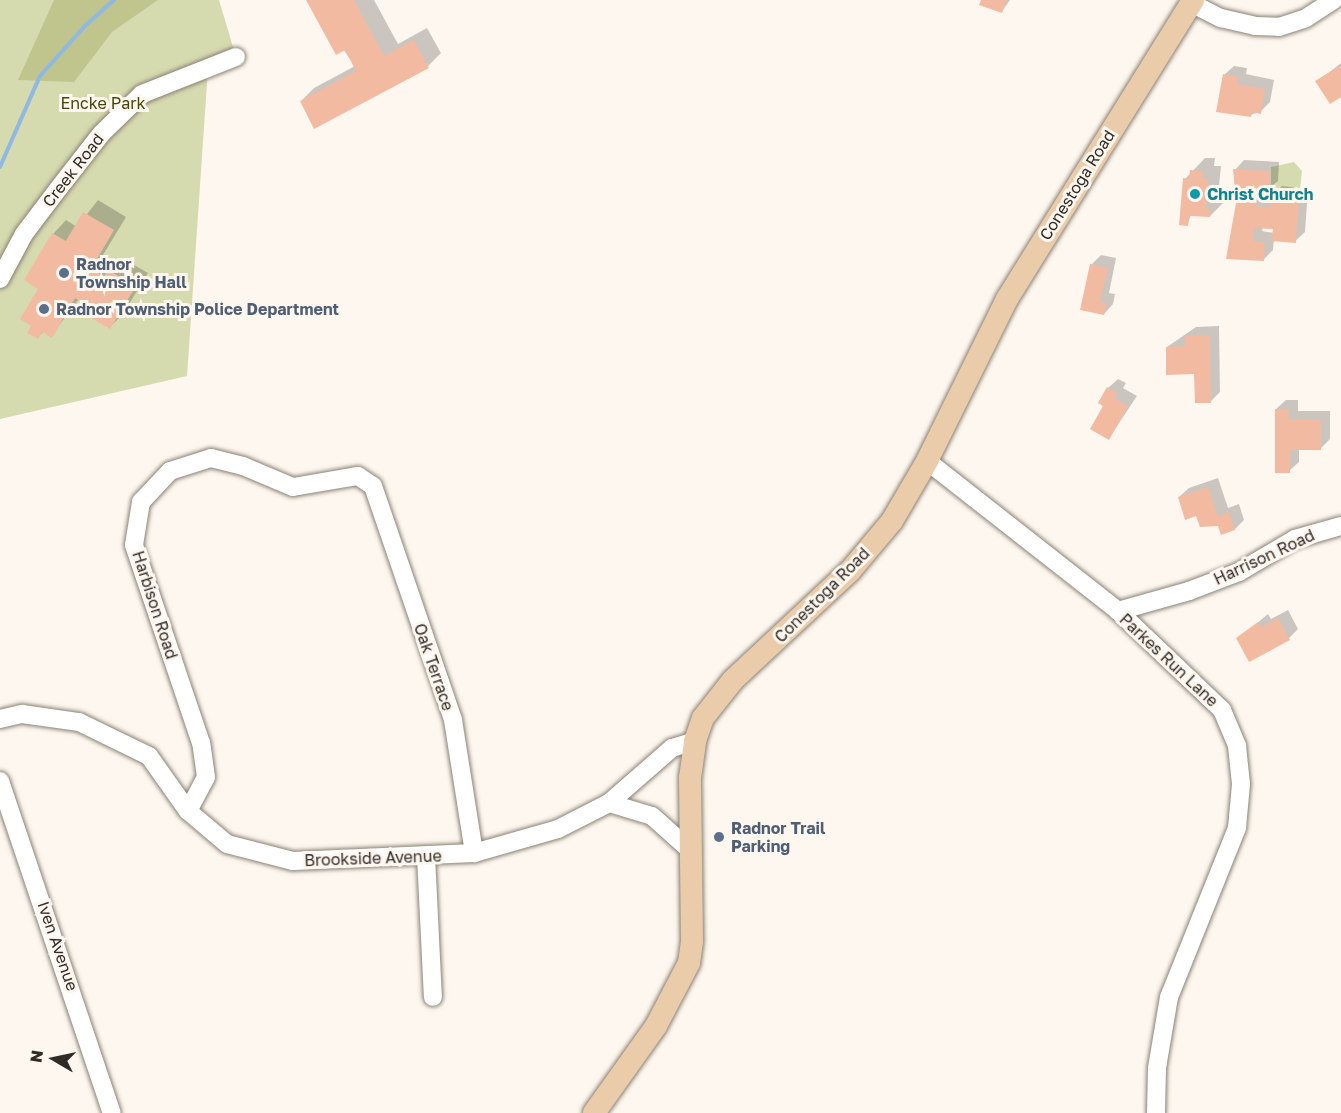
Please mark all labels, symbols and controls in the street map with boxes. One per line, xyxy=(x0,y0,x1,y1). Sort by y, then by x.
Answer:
park label: Encke Park xyxy=(61,93,145,113)
street label: Conestoga Road xyxy=(1035,126,1119,244)
street label: Creek Road xyxy=(38,130,108,210)
place label: Christ Church xyxy=(1207,184,1313,204)
marker: Christ Church xyxy=(1188,187,1202,201)
place label: Radnor Township Hall xyxy=(76,254,187,292)
marker: Radnor Township Hall xyxy=(57,266,71,280)
place label: Radnor Township Police Department xyxy=(56,299,339,319)
marker: Radnor Township Police Department xyxy=(37,302,51,316)
street label: Harrison Road xyxy=(1211,525,1317,589)
street label: Conestoga Road xyxy=(771,544,873,646)
street label: Harbison Road xyxy=(128,548,182,662)
street label: Parkes Run Lane xyxy=(1116,609,1222,711)
street label: Oak Terrace xyxy=(410,621,458,713)
place label: Radnor Trail Parking xyxy=(731,818,825,856)
marker: Radnor Trail Parking xyxy=(712,830,726,844)
street label: Brookside Avenue xyxy=(304,846,442,870)
street label: Iven Avenue xyxy=(34,899,82,993)
north arrow xyxy=(24,1029,84,1089)
text: N xyxy=(25,1049,47,1064)

